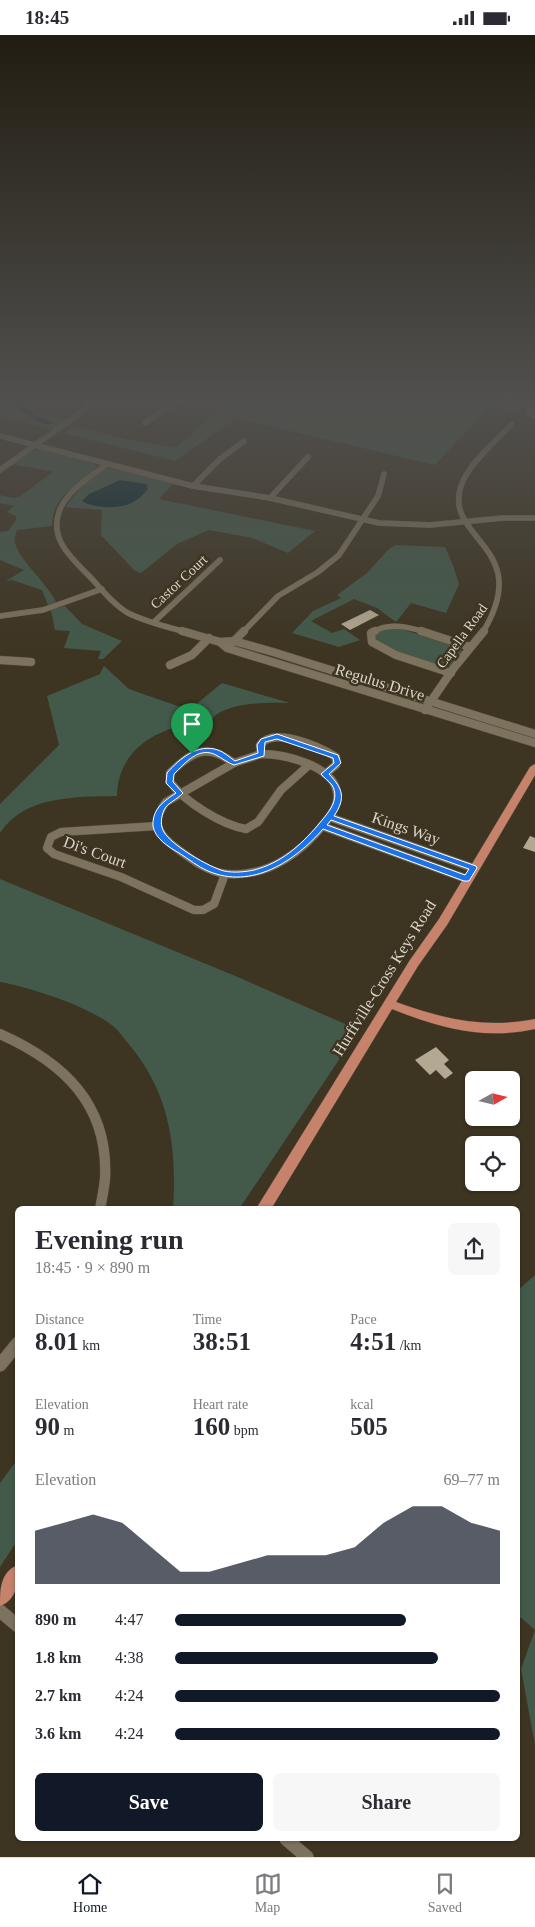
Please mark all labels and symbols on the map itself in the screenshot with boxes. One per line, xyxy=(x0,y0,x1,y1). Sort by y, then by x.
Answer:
street label: Castor Court xyxy=(148,552,210,612)
street label: Capella Road xyxy=(434,601,490,671)
street label: Regulus Drive xyxy=(333,660,427,705)
pin xyxy=(171,703,213,754)
street label: Kings Way xyxy=(369,808,442,849)
street label: Di's Court xyxy=(61,833,129,871)
street label: Hurffville-Cross Keys Road xyxy=(329,897,440,1059)
north arrow xyxy=(465,1071,520,1126)

